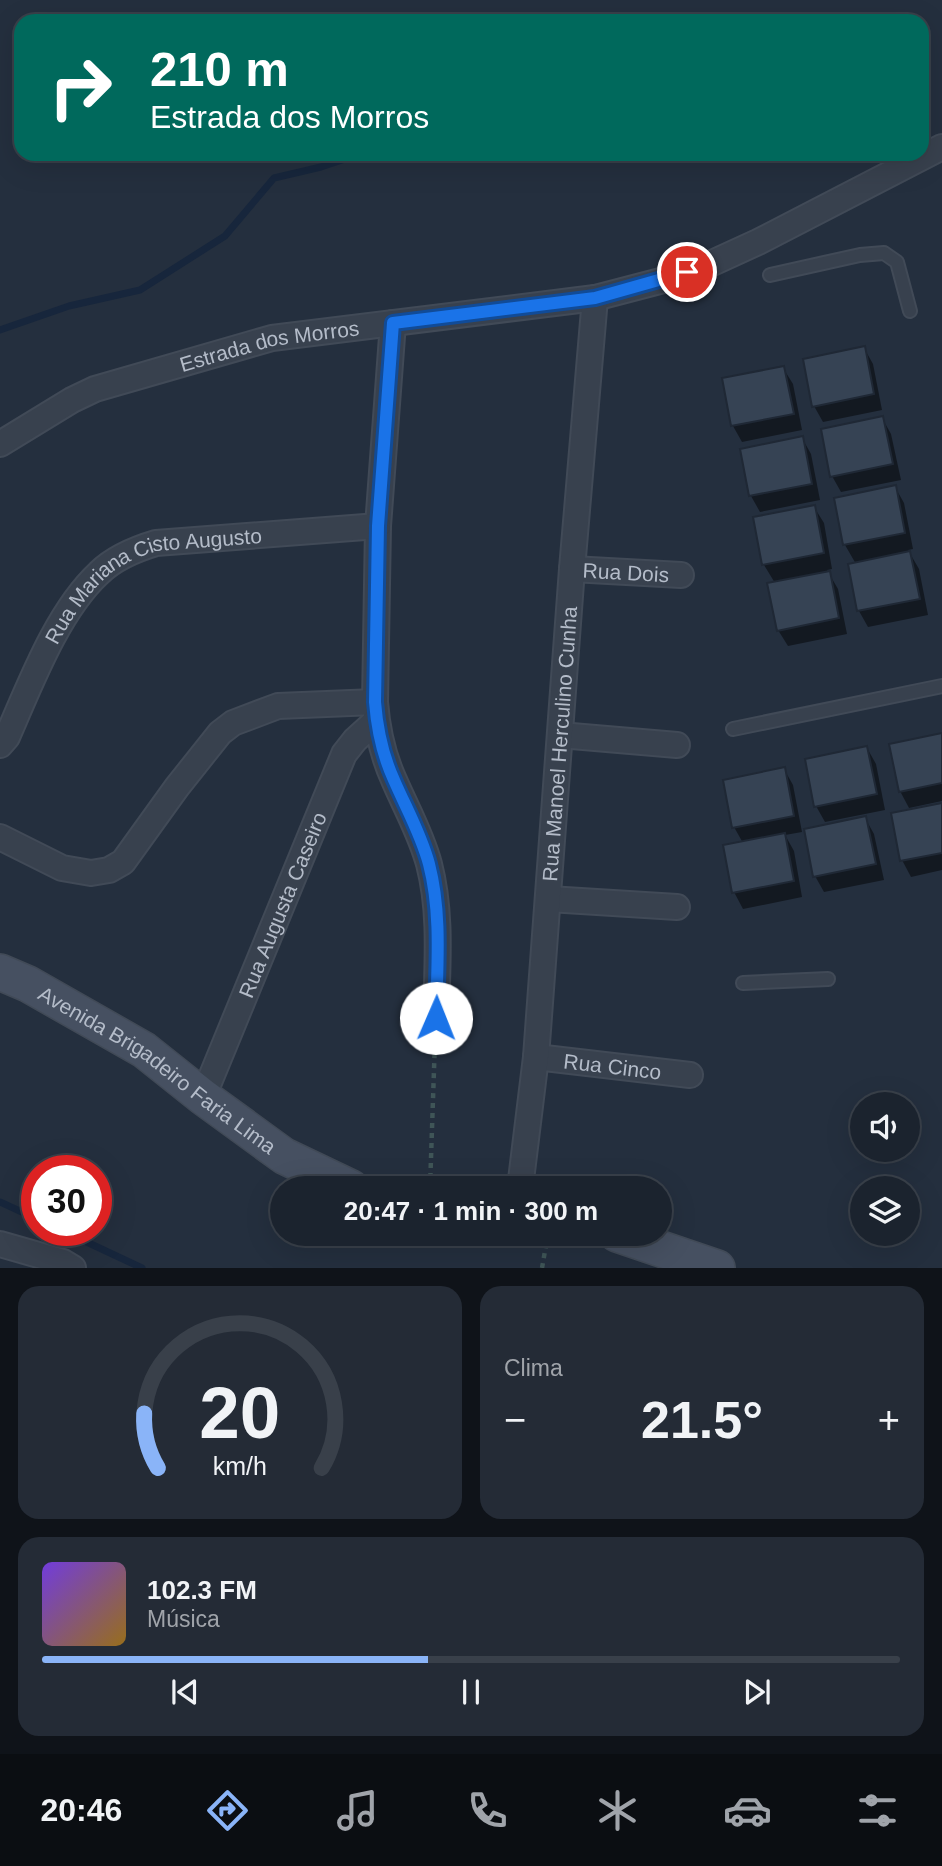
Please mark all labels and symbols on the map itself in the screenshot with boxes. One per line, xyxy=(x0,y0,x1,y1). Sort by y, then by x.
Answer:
pin xyxy=(657,242,717,302)
street label: Estrada dos Morros xyxy=(177,316,360,376)
street label: Rua Mariana Cisto Augusto xyxy=(40,523,263,647)
street label: Rua Dois xyxy=(582,558,670,586)
street label: Rua Manoel Herculino Cunha xyxy=(537,605,581,882)
street label: Rua Augusta Caseiro xyxy=(234,808,330,1001)
street label: Avenida Brigadeiro Faria Lima xyxy=(35,981,281,1158)
position arrow xyxy=(399,981,473,1055)
street label: Rua Cinco xyxy=(562,1049,663,1083)
speed limit sign: 30 xyxy=(21,1155,112,1246)

